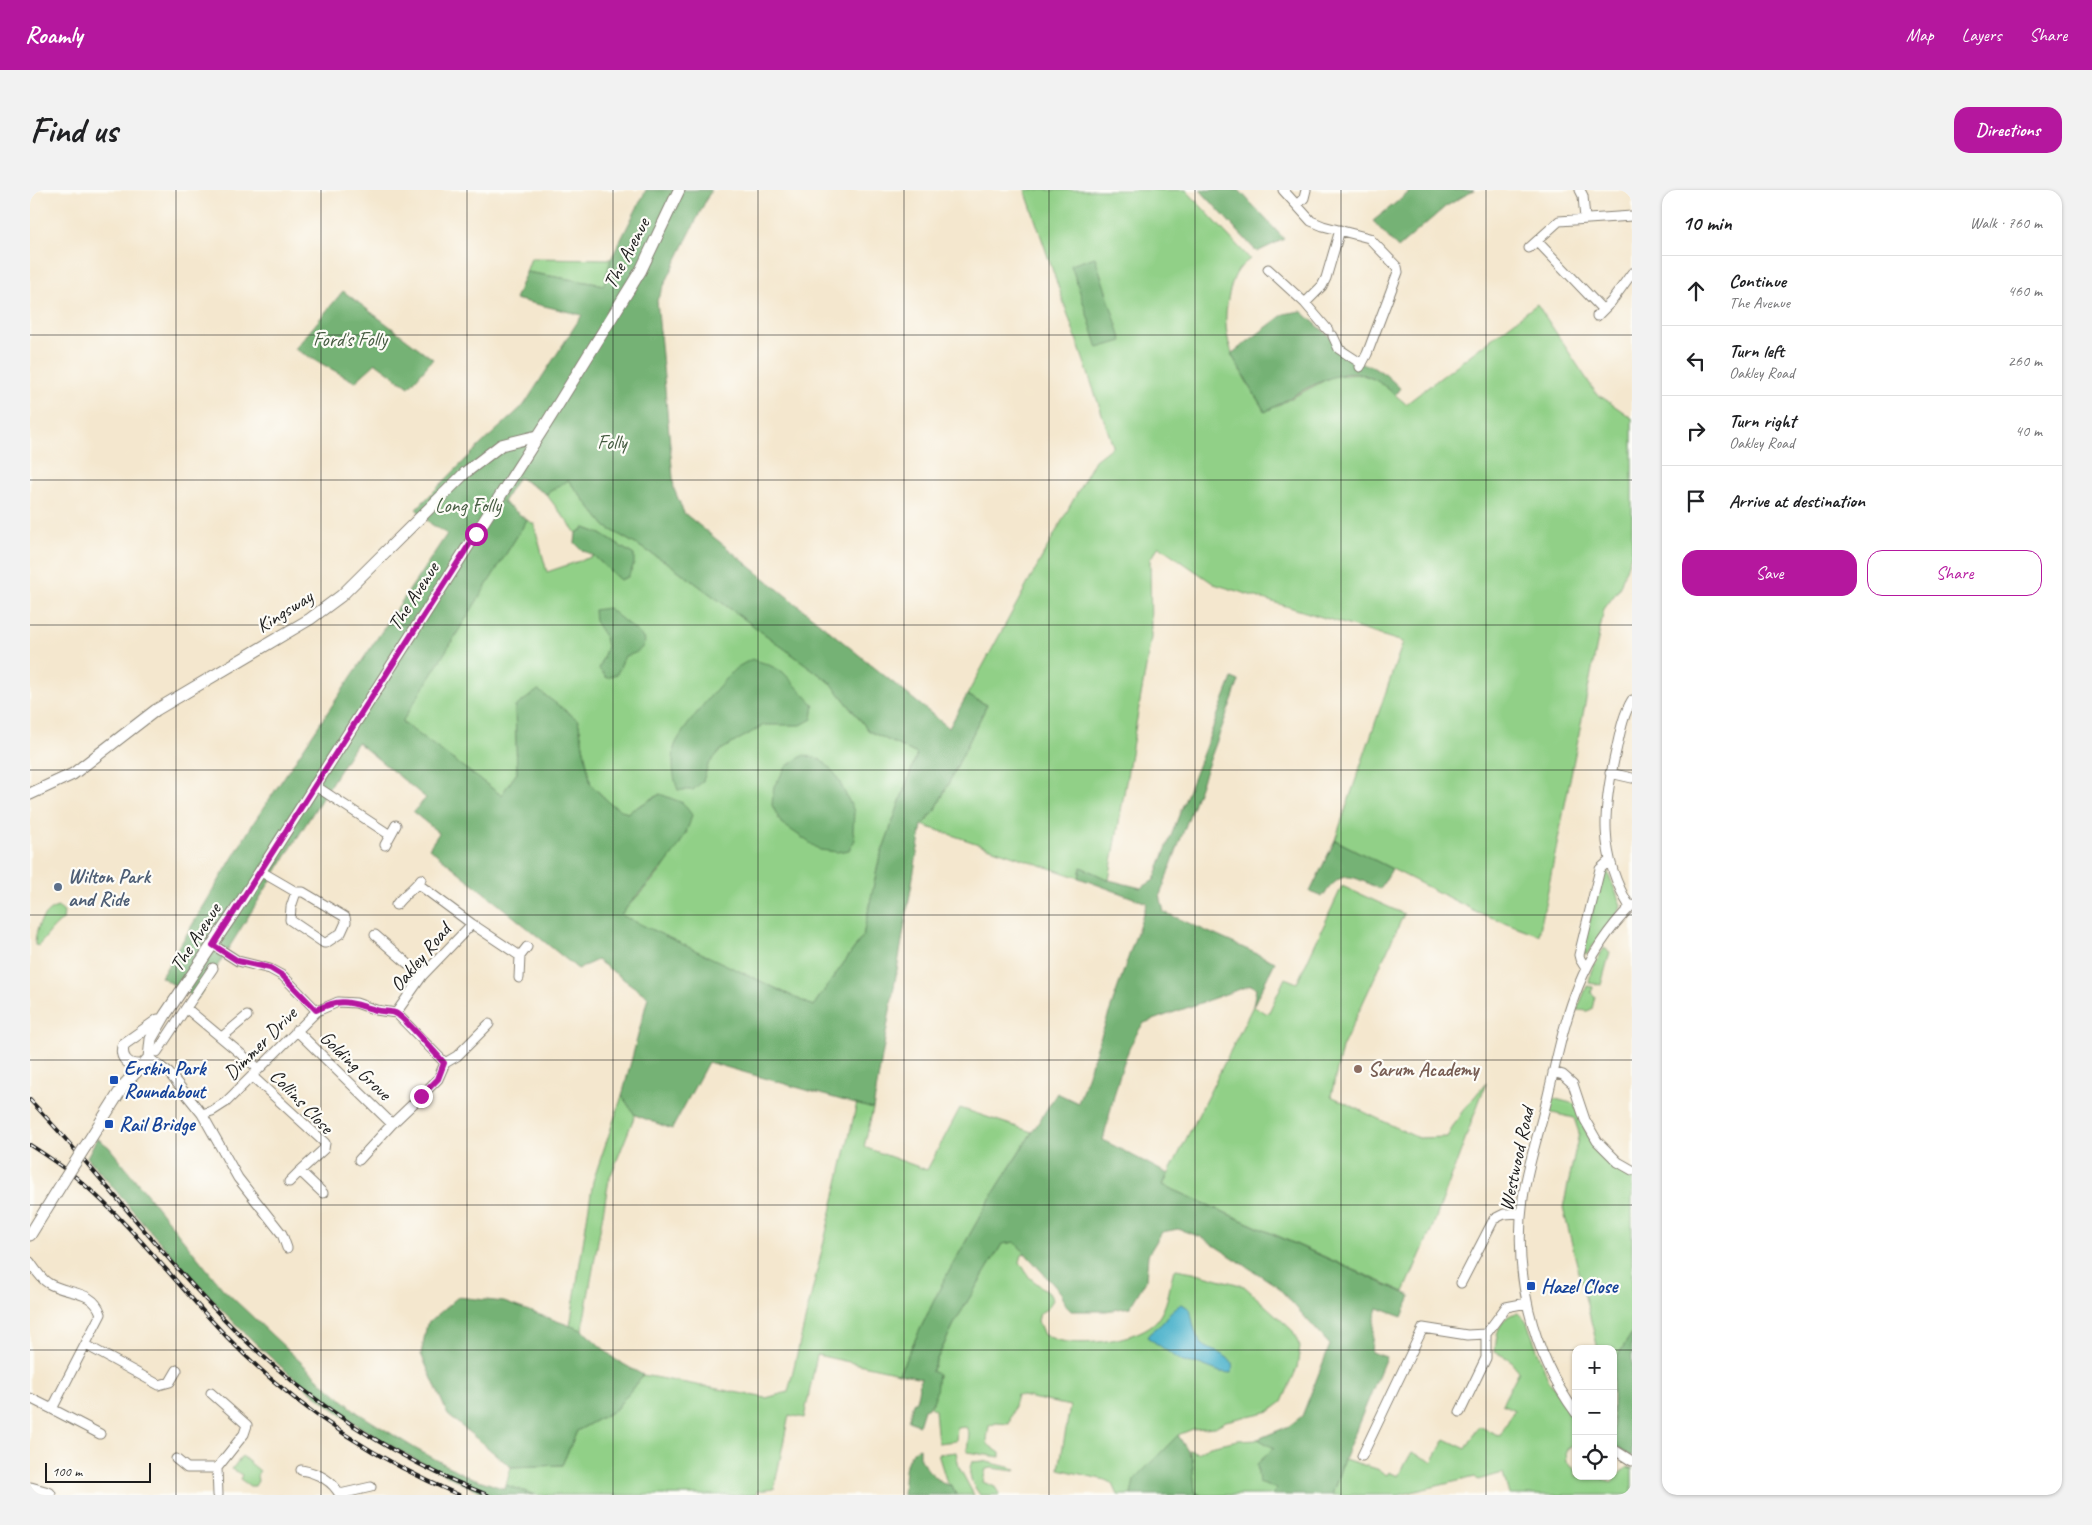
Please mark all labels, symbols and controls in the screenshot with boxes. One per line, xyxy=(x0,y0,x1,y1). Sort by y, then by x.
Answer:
text: Roamly xyxy=(25,20,82,50)
text: Map xyxy=(1906,24,1934,46)
text: Layers xyxy=(1962,24,2001,46)
text: Share xyxy=(2029,24,2067,46)
button: Directions xyxy=(1954,107,2062,153)
text: Find us xyxy=(30,108,117,153)
text: 10 min xyxy=(1682,210,1732,236)
street label: The Avenue xyxy=(598,212,656,293)
text: Walk · 760 m xyxy=(1970,213,2042,233)
text: Continue xyxy=(1729,269,1786,293)
icon: ahead xyxy=(1682,277,1710,305)
text: 460 m xyxy=(2008,281,2042,301)
text: The Avenue xyxy=(1729,293,1790,313)
park label: Ford's Folly xyxy=(313,327,389,352)
text: Turn left xyxy=(1729,339,1784,363)
icon: left xyxy=(1682,347,1710,375)
text: 260 m xyxy=(2008,351,2042,371)
text: Oakley Road xyxy=(1729,363,1794,383)
text: Turn right xyxy=(1729,409,1796,433)
icon: right xyxy=(1682,417,1710,445)
text: 40 m xyxy=(2015,421,2042,441)
park label: Folly xyxy=(597,430,629,455)
text: Oakley Road xyxy=(1729,433,1794,453)
icon: arrive xyxy=(1682,487,1710,515)
text: Arrive at destination xyxy=(1729,489,1865,513)
park label: Long Folly xyxy=(435,493,502,518)
route start xyxy=(465,523,488,546)
button: Save xyxy=(1682,550,1857,596)
button: Share xyxy=(1867,550,2042,596)
street label: The Avenue xyxy=(382,556,445,635)
street label: Kingsway xyxy=(251,584,318,638)
place label: Wilton Park and Ride xyxy=(68,864,151,912)
marker: Wilton Park and Ride xyxy=(52,881,64,893)
street label: The Avenue xyxy=(164,897,227,976)
street label: Oakley Road xyxy=(385,916,458,997)
street label: Dimmer Drive xyxy=(218,1000,303,1085)
street label: Golding Grove xyxy=(315,1025,398,1107)
place label: Erskin Park Roundabout xyxy=(124,1056,207,1104)
place label: Sarum Academy xyxy=(1368,1057,1480,1082)
marker: Sarum Academy xyxy=(1352,1063,1364,1075)
street label: Collins Close xyxy=(265,1064,340,1140)
marker: Erskin Park Roundabout xyxy=(108,1074,120,1086)
route end xyxy=(410,1085,433,1108)
street label: Westwood Road xyxy=(1493,1102,1540,1213)
place label: Rail Bridge xyxy=(119,1112,197,1137)
marker: Rail Bridge xyxy=(103,1118,115,1130)
place label: Hazel Close xyxy=(1541,1274,1619,1299)
marker: Hazel Close xyxy=(1525,1280,1537,1292)
map controls xyxy=(1572,1345,1617,1480)
button: + xyxy=(1572,1345,1617,1390)
button: − xyxy=(1572,1390,1617,1435)
button: locate xyxy=(1572,1435,1617,1480)
scale bar xyxy=(45,1460,151,1483)
text: 100 m xyxy=(52,1463,82,1480)

